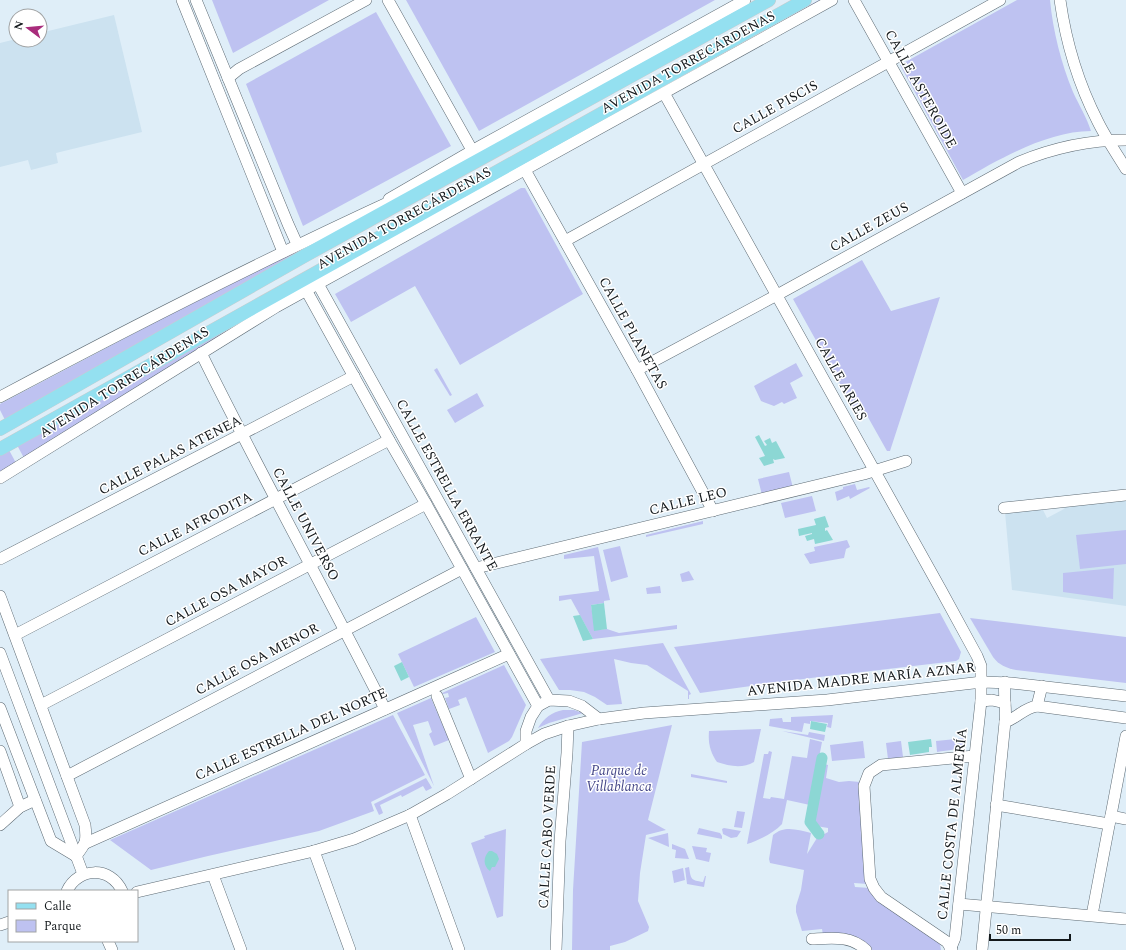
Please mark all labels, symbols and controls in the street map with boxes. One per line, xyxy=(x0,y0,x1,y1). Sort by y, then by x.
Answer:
street label: AVENIDA TORRECÁRDENAS xyxy=(597,5,779,119)
north arrow xyxy=(8,8,48,48)
text: N xyxy=(9,19,28,32)
street label: CALLE ASTEROIDE xyxy=(880,26,962,152)
street label: CALLE PISCIS xyxy=(728,75,822,139)
street label: AVENIDA TORRECÁRDENAS xyxy=(313,161,495,275)
street label: CALLE ZEUS xyxy=(826,197,912,257)
street label: CALLE PLANETAS xyxy=(593,273,673,393)
street label: AVENIDA TORRECÁRDENAS xyxy=(35,321,213,443)
street label: CALLE ARIES xyxy=(809,334,873,424)
street label: CALLE ESTRELLA ERRANTE xyxy=(391,395,503,575)
street label: CALLE PALAS ATENEA xyxy=(95,410,246,500)
street label: CALLE UNIVERSO xyxy=(267,464,345,584)
street label: CALLE LEO xyxy=(647,481,729,521)
street label: CALLE AFRODITA xyxy=(134,486,256,562)
street label: CALLE OSA MAYOR xyxy=(161,549,292,632)
street label: CALLE OSA MENOR xyxy=(191,617,323,701)
street label: AVENIDA MADRE MARÍA AZNAR xyxy=(746,657,977,701)
street label: CALLE ESTRELLA DEL NORTE xyxy=(191,682,391,786)
street label: CALLE COSTA DE ALMERÍA xyxy=(931,726,973,921)
park label: Parque de Villablanca xyxy=(586,760,652,797)
street label: CALLE CABO VERDE xyxy=(533,765,561,909)
legend xyxy=(8,890,138,942)
text: Calle xyxy=(44,897,72,916)
scale bar xyxy=(990,916,1070,942)
text: Parque xyxy=(44,917,81,936)
text: 50 m xyxy=(996,921,1021,940)

